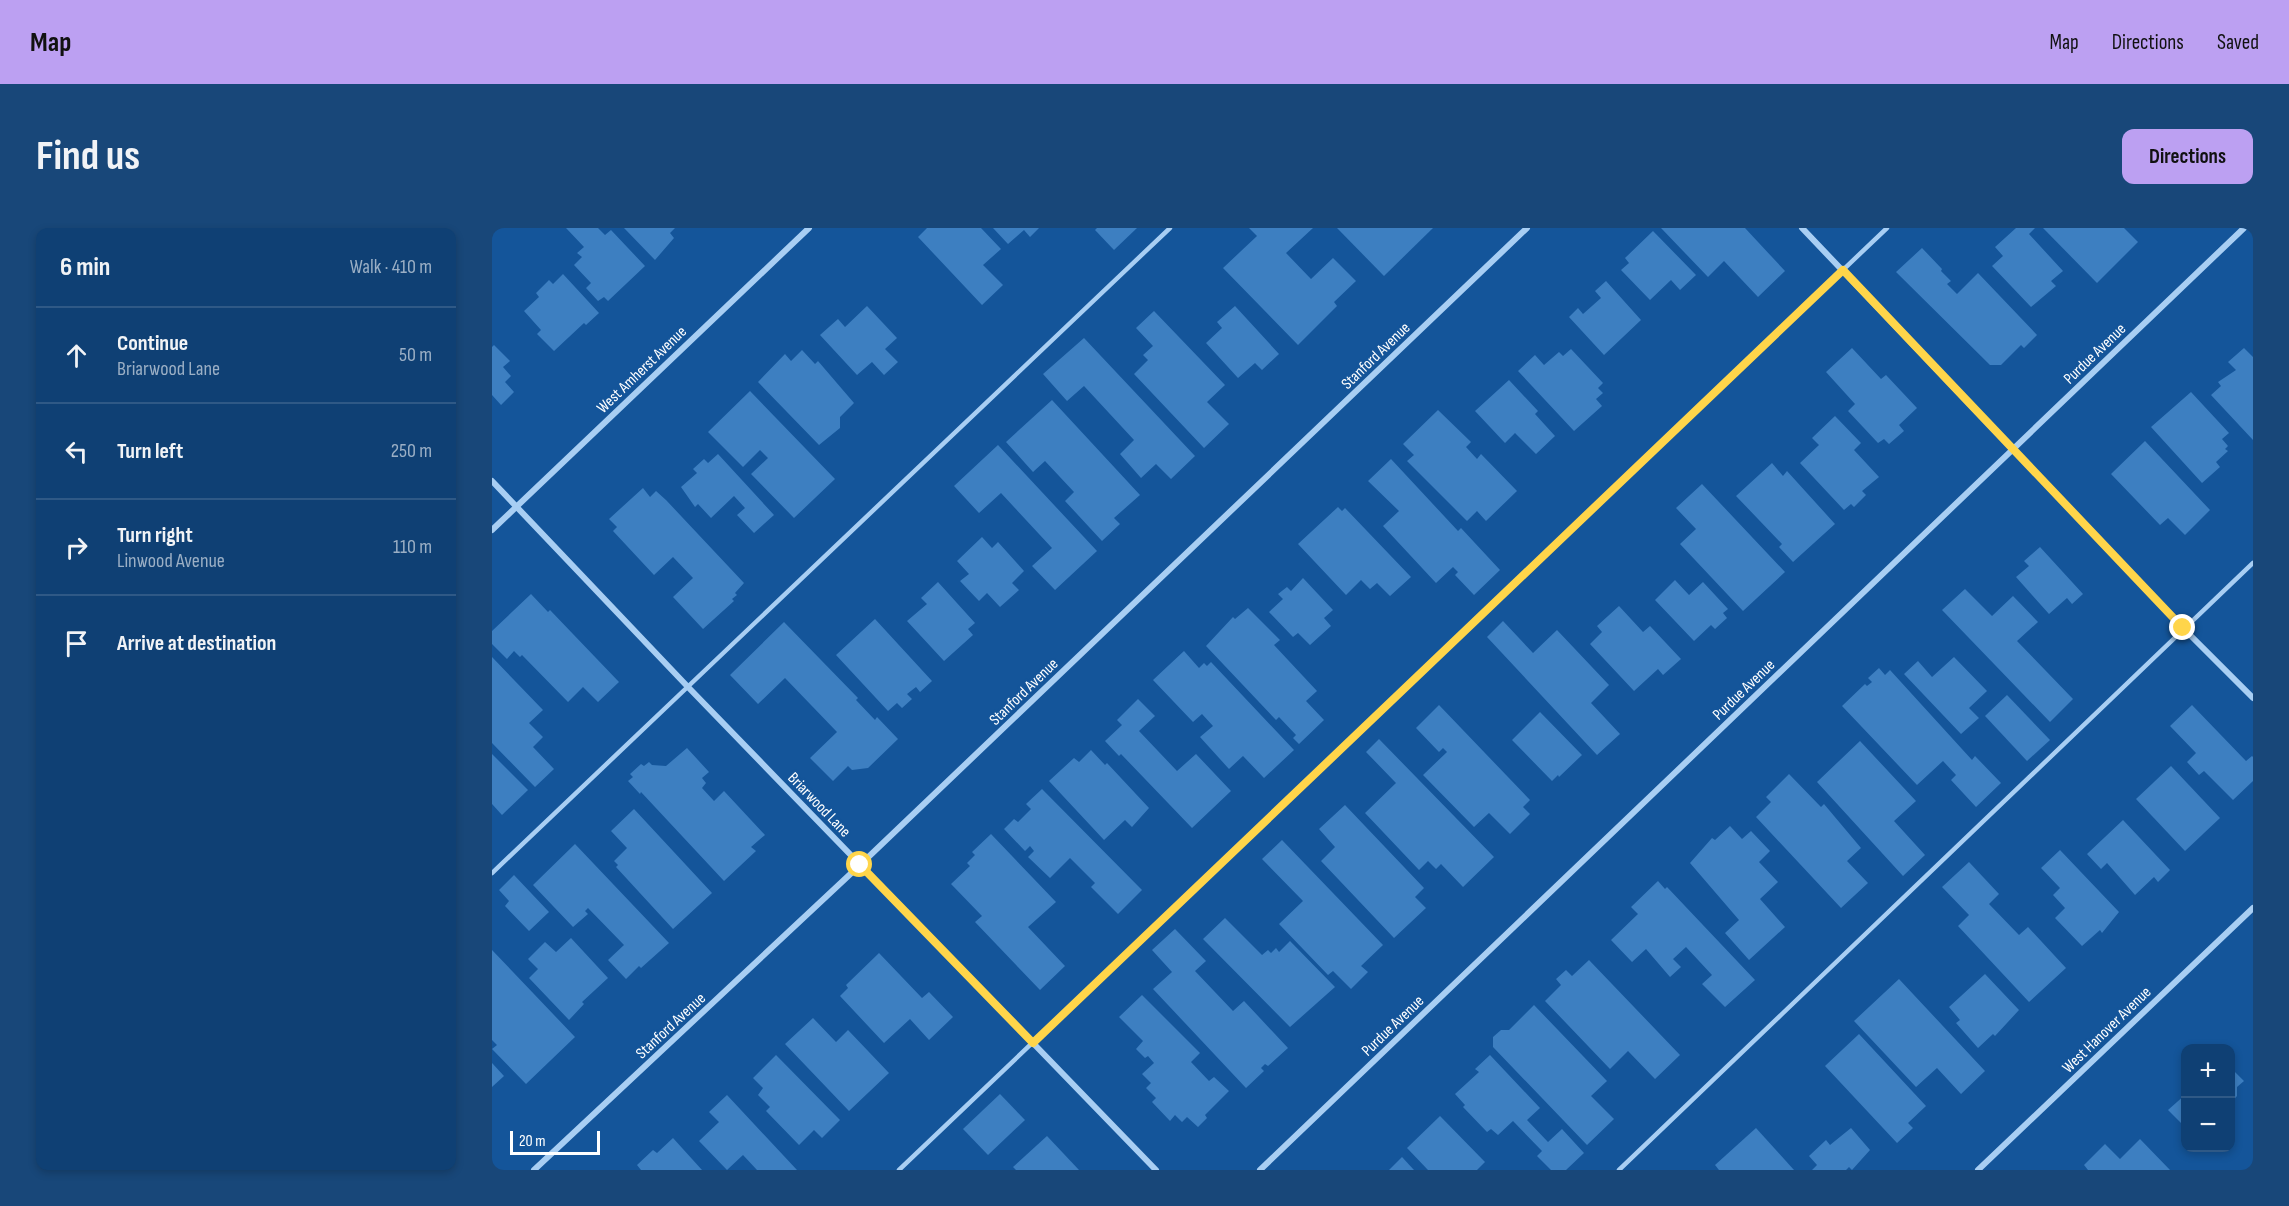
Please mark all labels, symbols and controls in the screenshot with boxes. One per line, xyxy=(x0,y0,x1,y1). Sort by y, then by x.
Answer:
text: Map xyxy=(30,26,71,59)
text: Map xyxy=(2049,30,2079,55)
text: Directions xyxy=(2112,30,2184,55)
text: Saved xyxy=(2217,30,2259,55)
button: Directions xyxy=(2122,129,2253,184)
text: Find us xyxy=(36,131,140,182)
text: 6 min xyxy=(60,252,110,283)
text: Walk · 410 m xyxy=(350,255,432,279)
street label: Stanford Avenue xyxy=(1338,319,1414,394)
street label: Purdue Avenue xyxy=(2060,320,2130,388)
street label: West Amherst Avenue xyxy=(593,323,691,418)
text: Continue xyxy=(117,330,188,357)
icon: ahead xyxy=(60,339,93,372)
text: 50 m xyxy=(399,343,432,367)
text: Briarwood Lane xyxy=(117,357,220,381)
icon: left xyxy=(60,435,93,468)
text: Turn left xyxy=(117,438,183,465)
text: 250 m xyxy=(391,439,432,463)
text: Turn right xyxy=(117,522,193,549)
icon: right xyxy=(60,531,93,564)
text: 110 m xyxy=(393,535,432,559)
text: Linwood Avenue xyxy=(117,549,225,573)
route end xyxy=(2169,614,2195,640)
icon: arrive xyxy=(60,627,93,660)
text: Arrive at destination xyxy=(117,630,276,657)
street label: Stanford Avenue xyxy=(986,655,1062,730)
street label: Purdue Avenue xyxy=(1709,656,1779,724)
street label: Briarwood Lane xyxy=(783,769,854,841)
route start xyxy=(846,851,872,877)
street label: West Hanover Avenue xyxy=(2059,983,2155,1077)
street label: Stanford Avenue xyxy=(632,989,710,1063)
street label: Purdue Avenue xyxy=(1358,992,1428,1060)
map controls xyxy=(2181,1044,2235,1152)
button: + xyxy=(2181,1044,2235,1098)
button: − xyxy=(2181,1098,2235,1152)
scale bar xyxy=(510,1128,600,1156)
text: 20 m xyxy=(519,1132,546,1151)

